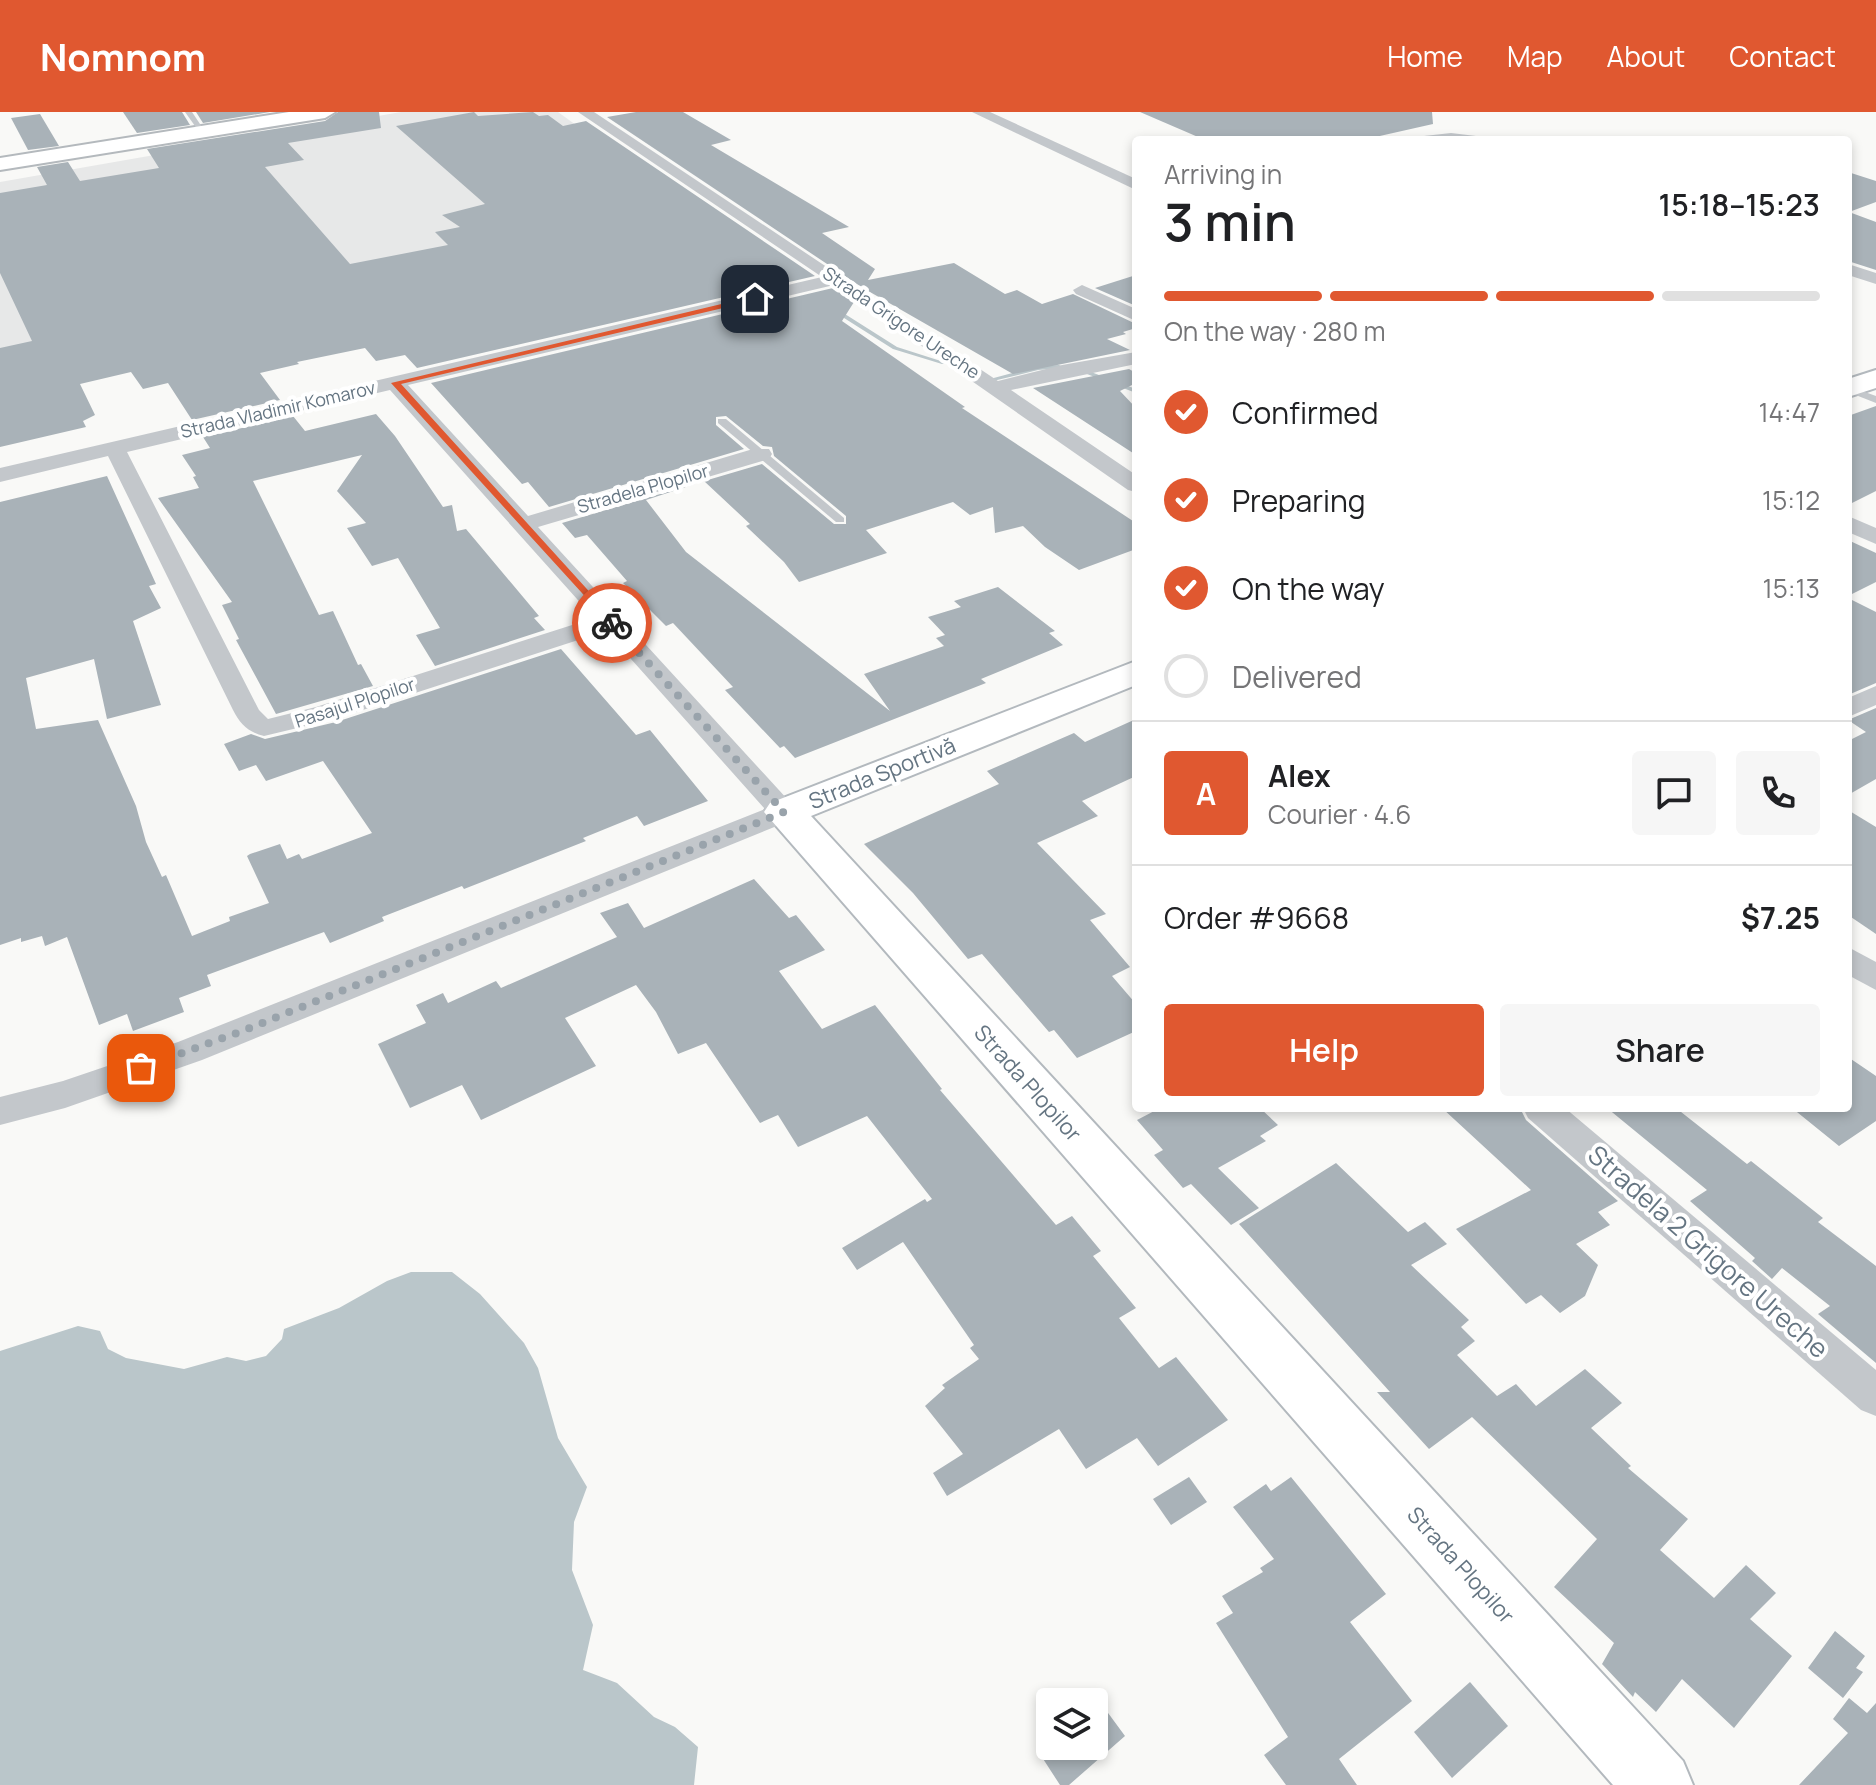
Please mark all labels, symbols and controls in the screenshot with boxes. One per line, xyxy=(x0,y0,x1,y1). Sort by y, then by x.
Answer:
text: Nomnom xyxy=(40,30,206,82)
text: Home xyxy=(1387,37,1463,75)
text: Map xyxy=(1507,37,1563,75)
text: About xyxy=(1607,37,1685,75)
text: Contact xyxy=(1729,37,1836,75)
text: Arriving in xyxy=(1164,156,1282,192)
text: 15:18–15:23 xyxy=(1659,184,1820,225)
text: 3 min xyxy=(1164,186,1296,257)
street label: Strada Grigore Ureche xyxy=(818,261,985,384)
pin xyxy=(721,265,789,333)
icon: home xyxy=(733,277,777,321)
text: On the way · 280 m xyxy=(1164,313,1386,349)
street label: Strada Vladimir Komarov xyxy=(178,375,378,443)
icon: check xyxy=(1164,390,1208,434)
text: Confirmed xyxy=(1232,392,1379,433)
text: 14:47 xyxy=(1758,394,1820,430)
street label: Stradela Plopilor xyxy=(574,458,712,518)
icon: check xyxy=(1164,478,1208,522)
text: Preparing xyxy=(1232,480,1366,521)
text: 15:12 xyxy=(1762,482,1820,518)
icon: check xyxy=(1164,566,1208,610)
text: On the way xyxy=(1232,568,1385,609)
text: 15:13 xyxy=(1763,570,1820,606)
courier xyxy=(572,583,652,663)
icon: bike xyxy=(590,601,634,645)
text: Delivered xyxy=(1232,656,1362,697)
street label: Pasajul Plopilor xyxy=(292,671,418,733)
street label: Strada Sportivă xyxy=(804,730,960,816)
button: chat xyxy=(1632,751,1716,835)
button: phone xyxy=(1736,751,1820,835)
text: Alex xyxy=(1268,755,1331,796)
text: A xyxy=(1196,773,1216,814)
text: Courier · 4.6 xyxy=(1268,796,1411,832)
text: Order #9668 xyxy=(1164,897,1349,938)
text: $7.25 xyxy=(1741,897,1820,938)
button: Help xyxy=(1164,1004,1484,1096)
button: Share xyxy=(1500,1004,1820,1096)
street label: Strada Plopilor xyxy=(968,1018,1089,1148)
pin xyxy=(107,1034,175,1102)
icon: bag xyxy=(119,1046,163,1090)
street label: Stradela 2 Grigore Ureche xyxy=(1581,1137,1837,1366)
street label: Strada Plopilor xyxy=(1401,1500,1522,1630)
map controls xyxy=(1036,1688,1108,1760)
button: layers xyxy=(1036,1688,1108,1760)

